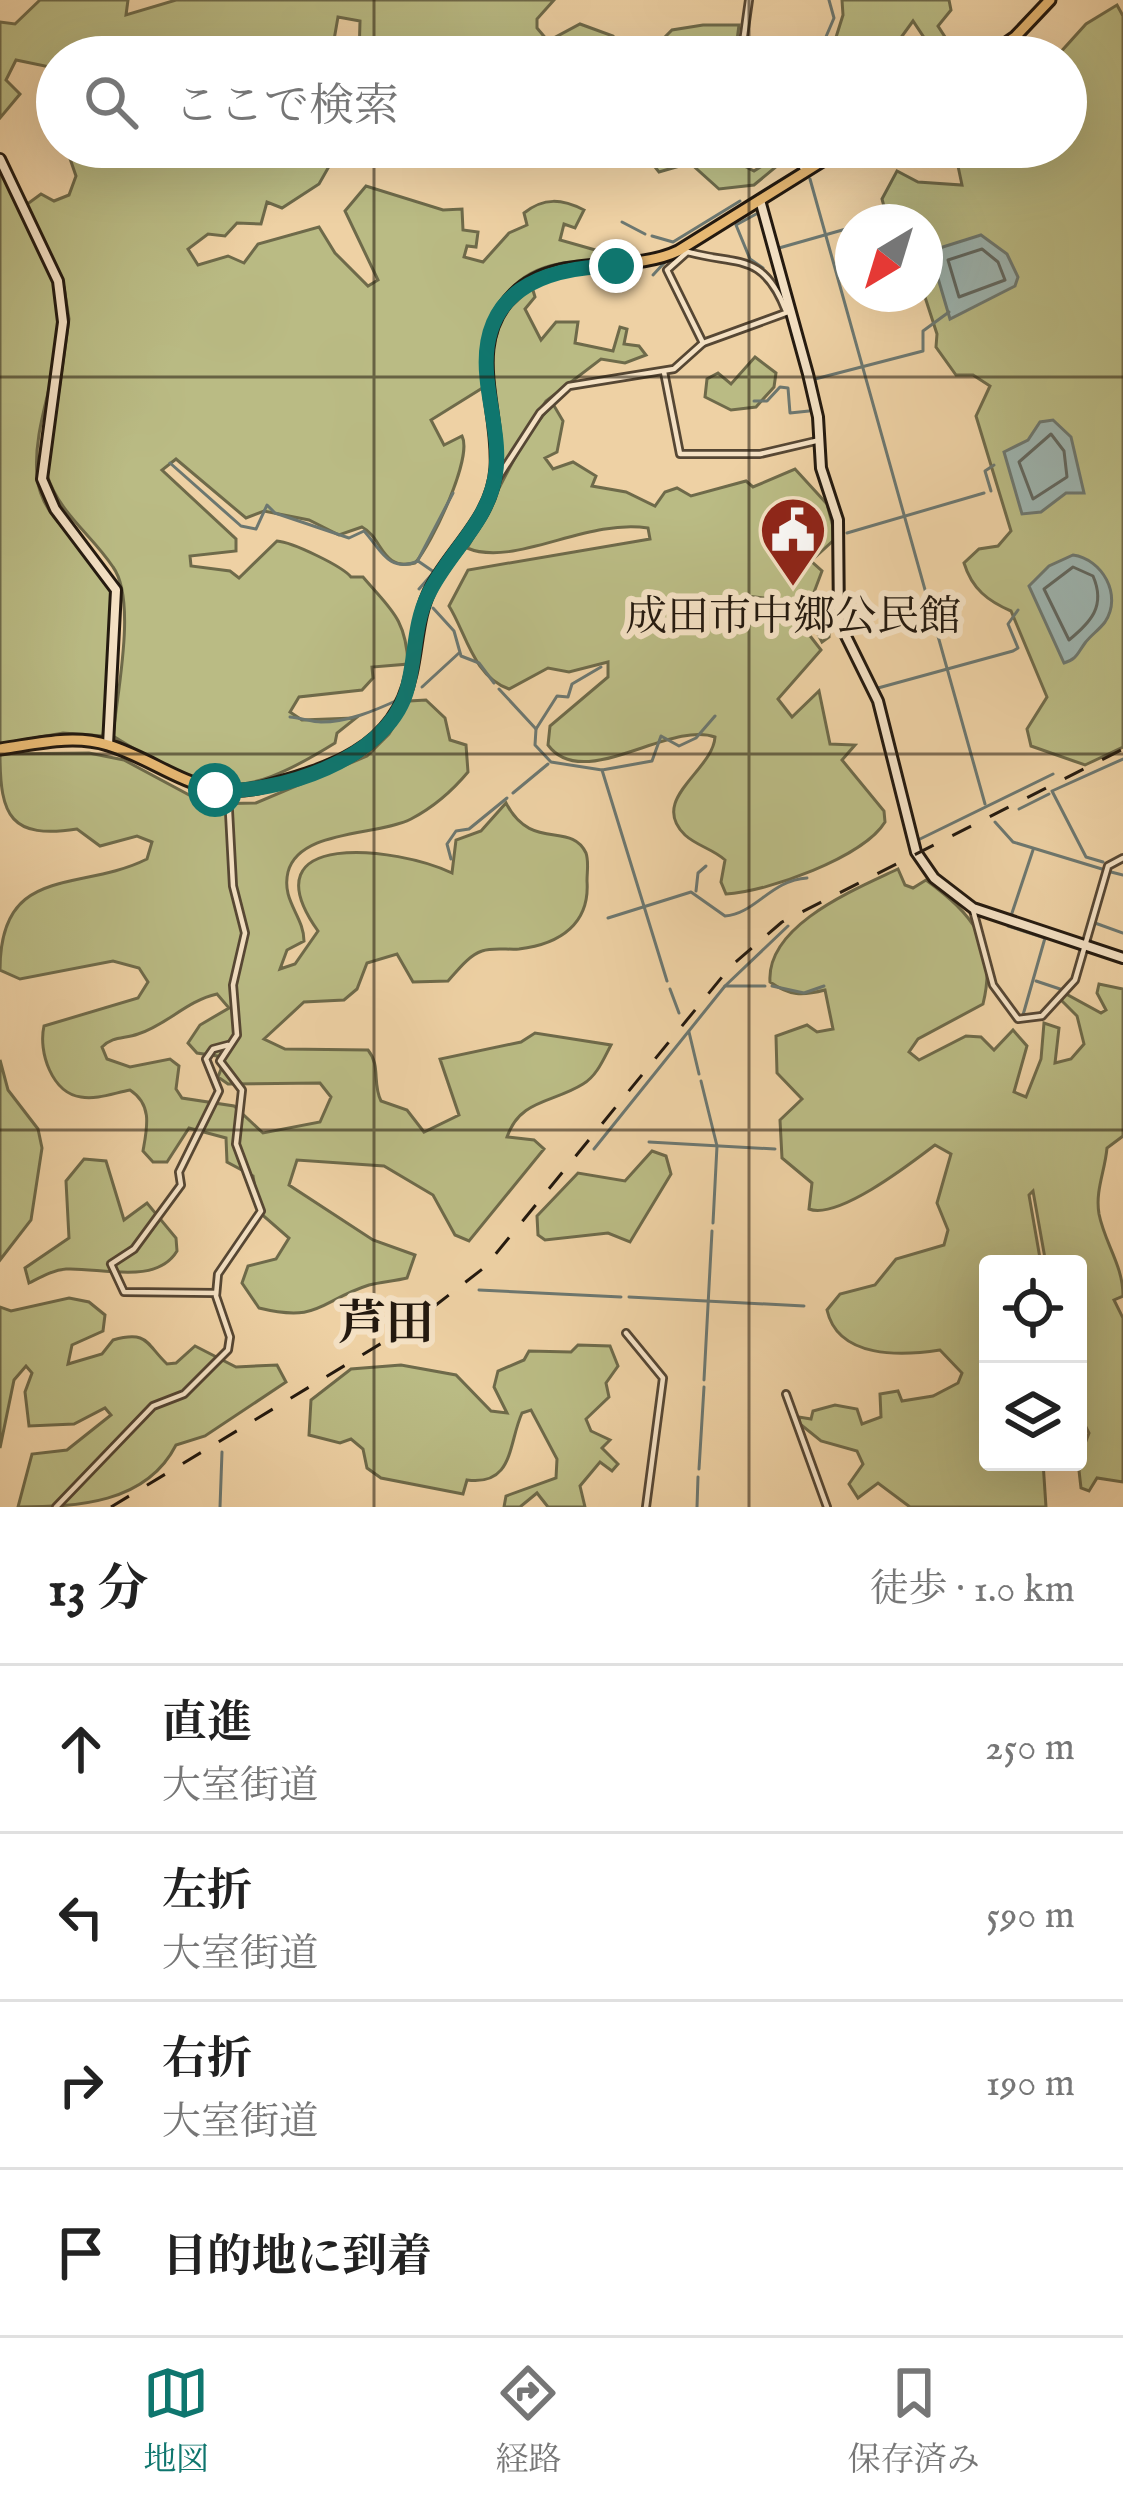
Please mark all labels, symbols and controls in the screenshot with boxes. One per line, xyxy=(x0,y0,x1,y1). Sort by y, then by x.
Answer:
search box xyxy=(36,36,1087,168)
icon: search xyxy=(78,69,144,135)
text: ここで検索 xyxy=(174,79,399,136)
north arrow xyxy=(835,204,943,312)
route end xyxy=(589,239,643,293)
public building icon: 成田市中郷公民館 xyxy=(758,495,828,589)
place label: 成田市中郷公民館 xyxy=(625,592,961,645)
route start xyxy=(188,763,242,817)
map controls xyxy=(979,1255,1087,1471)
button: locate xyxy=(979,1255,1087,1363)
district label: 芦田 xyxy=(338,1296,434,1356)
button: layers xyxy=(979,1363,1087,1471)
text: 13 分 xyxy=(48,1559,148,1624)
text: 徒歩 · 1.0 km xyxy=(870,1566,1075,1615)
text: 直進 xyxy=(162,1696,252,1753)
icon: ahead xyxy=(48,1716,114,1782)
text: 250 m xyxy=(985,1724,1075,1773)
text: 大室街道 xyxy=(162,1763,318,1812)
text: 左折 xyxy=(162,1864,252,1921)
icon: left xyxy=(48,1884,114,1950)
text: 590 m xyxy=(986,1892,1075,1941)
text: 大室街道 xyxy=(162,1931,318,1980)
text: 右折 xyxy=(162,2032,252,2089)
icon: right xyxy=(48,2052,114,2118)
text: 190 m xyxy=(986,2060,1075,2109)
text: 大室街道 xyxy=(162,2099,318,2148)
icon: arrive xyxy=(48,2220,114,2286)
text: 目的地に到着 xyxy=(162,2230,432,2287)
tab: 地図 xyxy=(143,2360,209,2482)
tab: 経路 xyxy=(495,2360,561,2482)
tab: 保存済み xyxy=(848,2360,980,2482)

